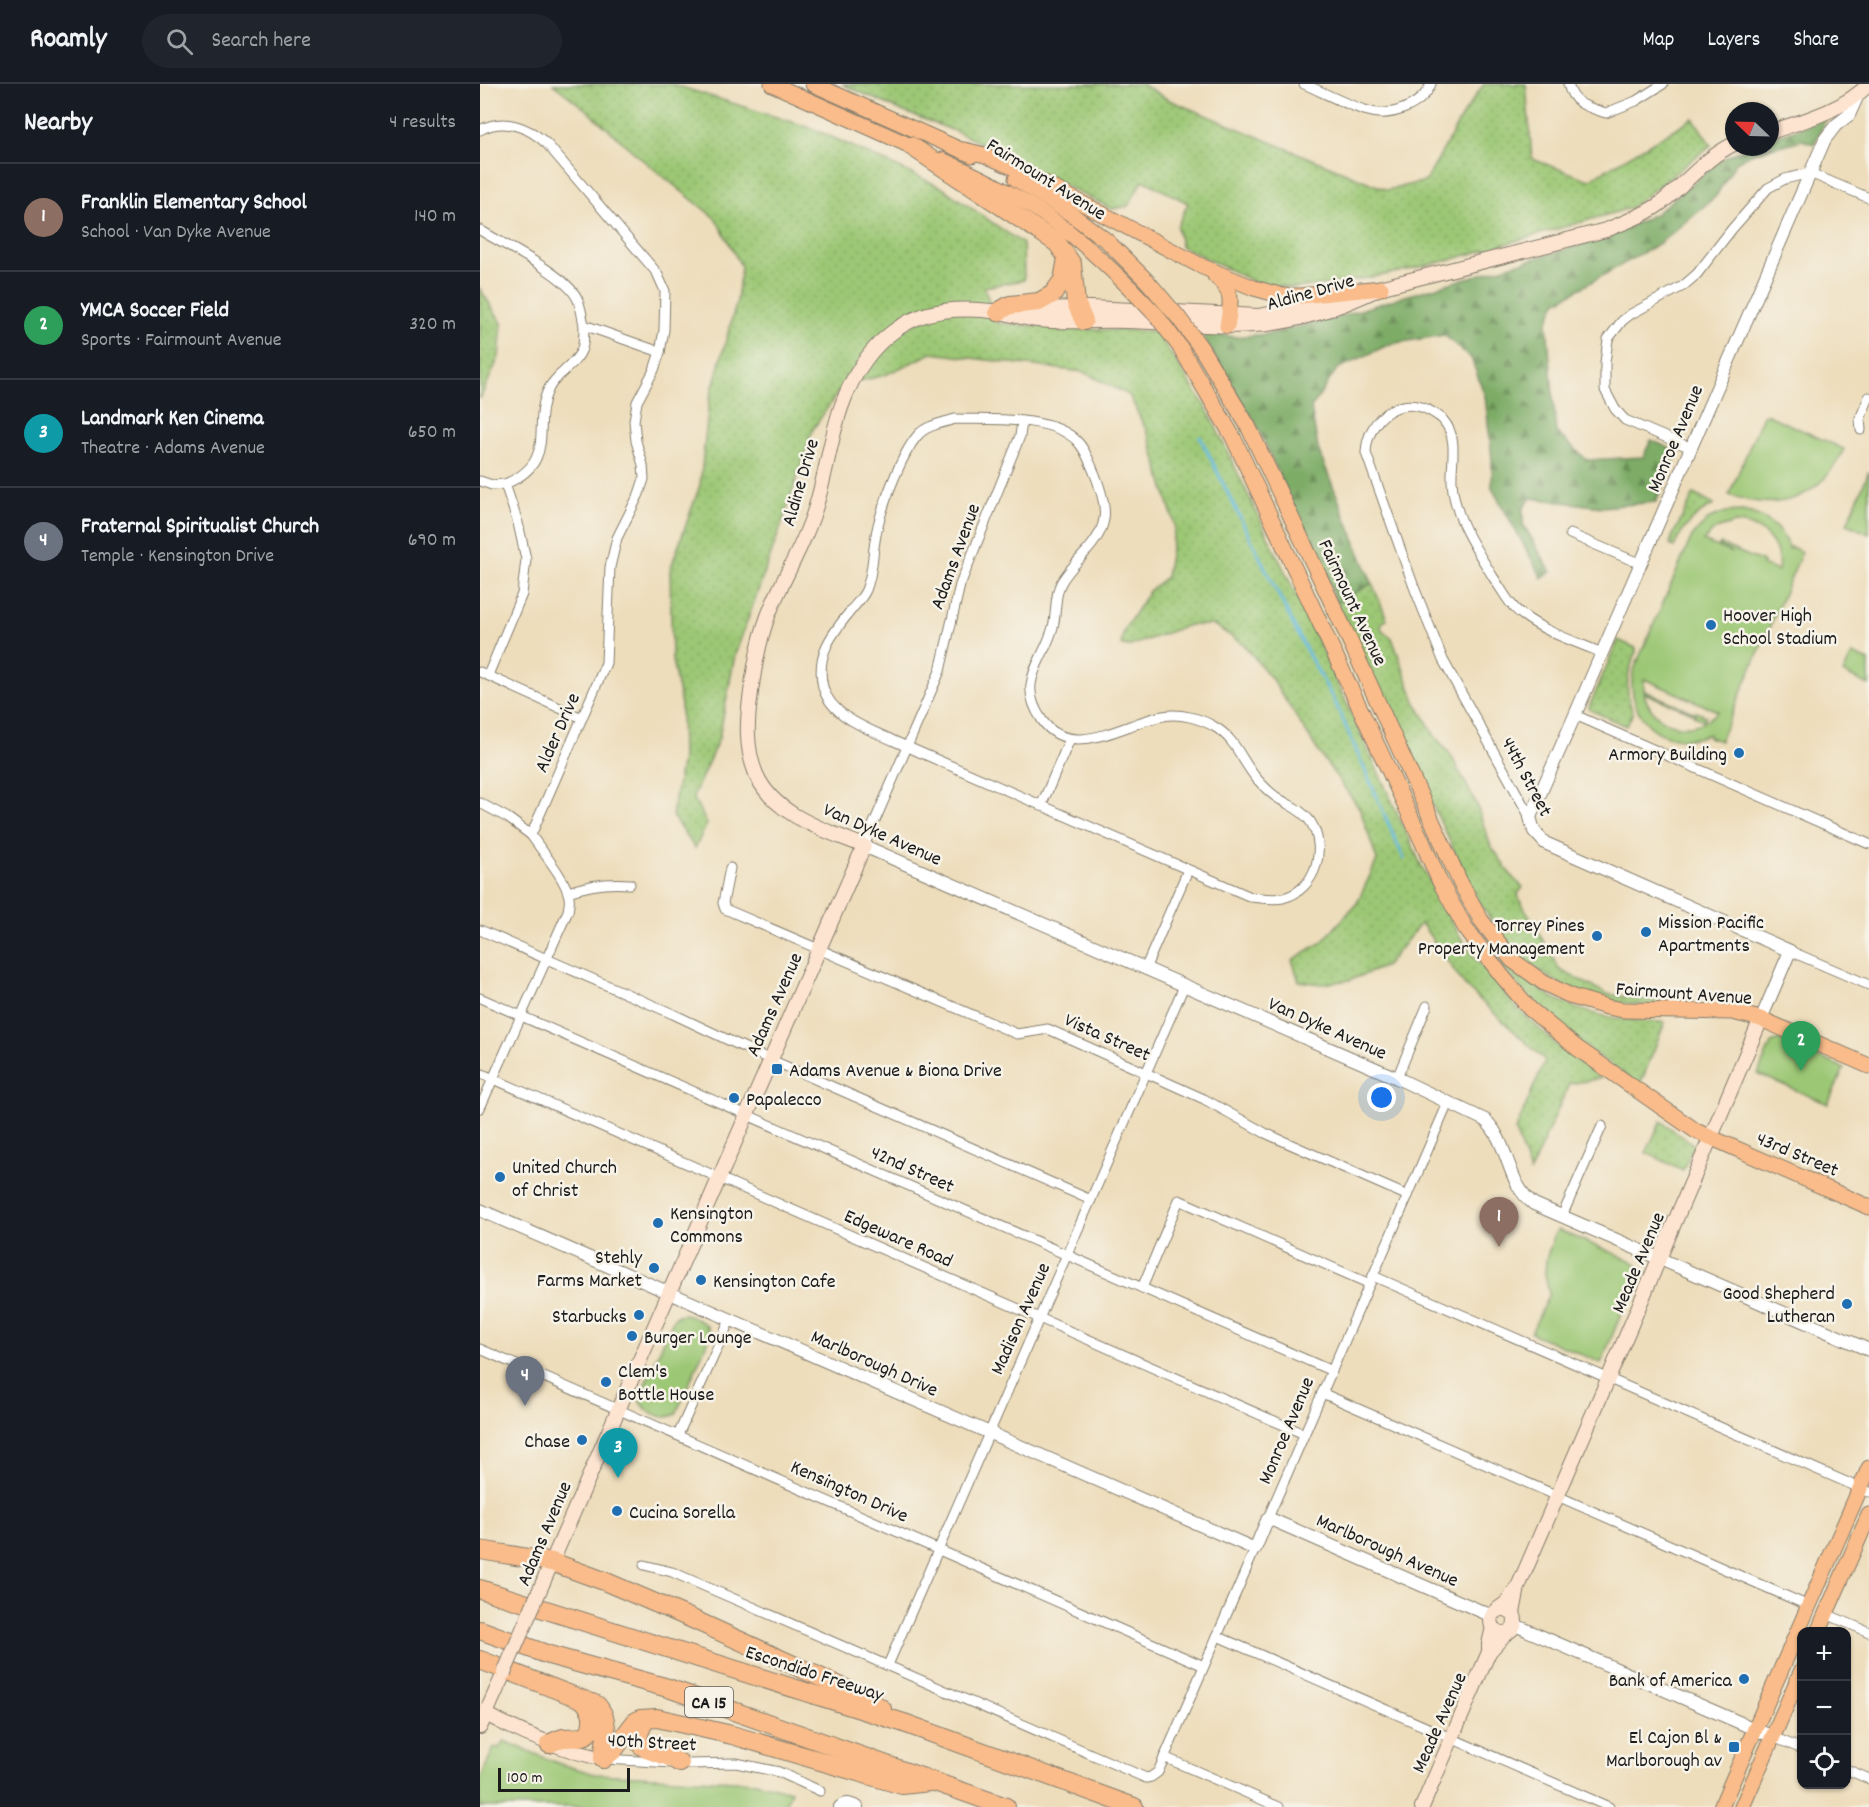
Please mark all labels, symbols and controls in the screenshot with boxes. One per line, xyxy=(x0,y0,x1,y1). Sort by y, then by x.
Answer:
search box xyxy=(142,14,562,68)
text: Roamly xyxy=(30,21,106,61)
icon: search xyxy=(163,25,196,58)
text: Search here xyxy=(211,26,311,57)
text: Map xyxy=(1643,26,1674,56)
text: Layers xyxy=(1707,26,1760,56)
text: Share xyxy=(1793,26,1839,56)
north arrow xyxy=(1725,102,1779,156)
text: Nearby xyxy=(24,105,92,142)
text: 4 results xyxy=(389,109,456,137)
street label: Fairmount Avenue xyxy=(980,132,1111,229)
text: Franklin Elementary School xyxy=(81,188,307,219)
text: 1 xyxy=(41,203,46,231)
text: 140 m xyxy=(414,203,456,231)
text: School · Van Dyke Avenue xyxy=(81,219,271,247)
street label: Aldine Drive xyxy=(1264,268,1358,320)
text: YMCA Soccer Field xyxy=(81,296,229,327)
text: 2 xyxy=(39,311,48,339)
text: 320 m xyxy=(409,311,456,339)
text: Sports · Fairmount Avenue xyxy=(81,327,281,355)
street label: Monroe Avenue xyxy=(1642,381,1712,497)
text: Landmark Ken Cinema xyxy=(81,404,264,435)
text: 3 xyxy=(39,419,48,447)
text: 650 m xyxy=(408,419,456,447)
text: Theatre · Adams Avenue xyxy=(81,435,265,463)
street label: Aldine Drive xyxy=(776,436,828,530)
street label: Adams Avenue xyxy=(925,500,989,614)
text: Fraternal Spiritualist Church xyxy=(81,512,319,543)
text: 4 xyxy=(39,527,48,555)
text: 690 m xyxy=(408,527,456,555)
street label: Fairmount Avenue xyxy=(1310,535,1393,671)
text: Temple · Kensington Drive xyxy=(81,543,274,571)
place label: Hoover High School Stadium xyxy=(1723,603,1837,654)
marker: Hoover High School Stadium xyxy=(1704,618,1718,632)
street label: Alder Drive xyxy=(529,689,589,777)
street label: 44th Street xyxy=(1493,733,1558,822)
place label: Armory Building xyxy=(1608,742,1727,770)
marker: Armory Building xyxy=(1732,746,1746,760)
street label: Van Dyke Avenue xyxy=(818,797,946,875)
place label: Mission Pacific Apartments xyxy=(1658,910,1764,961)
place label: Torrey Pines Property Management xyxy=(1418,913,1585,964)
marker: Mission Pacific Apartments xyxy=(1639,925,1653,939)
marker: Torrey Pines Property Management xyxy=(1590,929,1604,943)
street label: Adams Avenue xyxy=(740,949,811,1062)
street label: Fairmount Avenue xyxy=(1615,976,1753,1014)
street label: Van Dyke Avenue xyxy=(1263,991,1391,1069)
street label: Vista Street xyxy=(1059,1007,1154,1070)
pin: 2 xyxy=(1782,1022,1820,1071)
place label: Adams Avenue & Biona Drive xyxy=(789,1058,1002,1086)
marker: Adams Avenue & Biona Drive xyxy=(770,1062,784,1076)
your location xyxy=(1367,1083,1396,1112)
place label: Papalecco xyxy=(746,1087,822,1115)
marker: Papalecco xyxy=(727,1091,741,1105)
street label: 43rd Street xyxy=(1751,1126,1842,1186)
street label: 42nd Street xyxy=(866,1140,958,1202)
place label: United Church of Christ xyxy=(512,1155,617,1206)
marker: United Church of Christ xyxy=(493,1170,507,1184)
pin: 1 xyxy=(1480,1198,1518,1247)
place label: Kensington Commons xyxy=(670,1201,753,1252)
street label: Edgeware Road xyxy=(839,1203,957,1276)
street label: Meade Avenue xyxy=(1606,1208,1674,1318)
marker: Kensington Commons xyxy=(651,1216,665,1230)
place label: Stehly Farms Market xyxy=(537,1245,643,1296)
street label: Madison Avenue xyxy=(985,1259,1059,1380)
marker: Stehly Farms Market xyxy=(647,1261,661,1275)
place label: Kensington Cafe xyxy=(713,1269,836,1297)
marker: Kensington Cafe xyxy=(694,1273,708,1287)
place label: Good Shepherd Lutheran xyxy=(1722,1281,1835,1332)
marker: Good Shepherd Lutheran xyxy=(1840,1297,1854,1311)
place label: Starbucks xyxy=(552,1304,627,1332)
marker: Starbucks xyxy=(632,1308,646,1322)
street label: Marlborough Drive xyxy=(806,1324,942,1405)
place label: Burger Lounge xyxy=(644,1325,752,1353)
marker: Burger Lounge xyxy=(625,1329,639,1343)
pin: 4 xyxy=(506,1356,544,1406)
place label: Clem's Bottle House xyxy=(618,1359,714,1410)
street label: Monroe Avenue xyxy=(1253,1373,1323,1489)
marker: Clem's Bottle House xyxy=(599,1375,613,1389)
pin: 3 xyxy=(598,1428,638,1478)
place label: Chase xyxy=(524,1429,570,1457)
marker: Chase xyxy=(575,1433,589,1447)
street label: Kensington Drive xyxy=(786,1454,912,1531)
street label: Adams Avenue xyxy=(511,1477,580,1591)
place label: Cucina Sorella xyxy=(629,1500,736,1528)
marker: Cucina Sorella xyxy=(610,1504,624,1518)
street label: Marlborough Avenue xyxy=(1311,1508,1463,1596)
map controls xyxy=(1797,1627,1851,1789)
button: + xyxy=(1797,1627,1851,1681)
street label: Escondido Freeway xyxy=(741,1639,888,1711)
street label: Meade Avenue xyxy=(1406,1668,1475,1778)
place label: Bank of America xyxy=(1609,1668,1733,1696)
marker: Bank of America xyxy=(1737,1672,1751,1686)
button: − xyxy=(1797,1681,1851,1735)
road number: CA 15 xyxy=(685,1687,733,1717)
place label: El Cajon Bl & Marlborough av xyxy=(1606,1725,1723,1776)
street label: 40th Street xyxy=(607,1728,697,1760)
button: locate xyxy=(1797,1735,1851,1789)
marker: El Cajon Bl & Marlborough av xyxy=(1727,1740,1741,1754)
scale bar xyxy=(498,1765,630,1792)
text: 100 m xyxy=(507,1767,543,1790)

